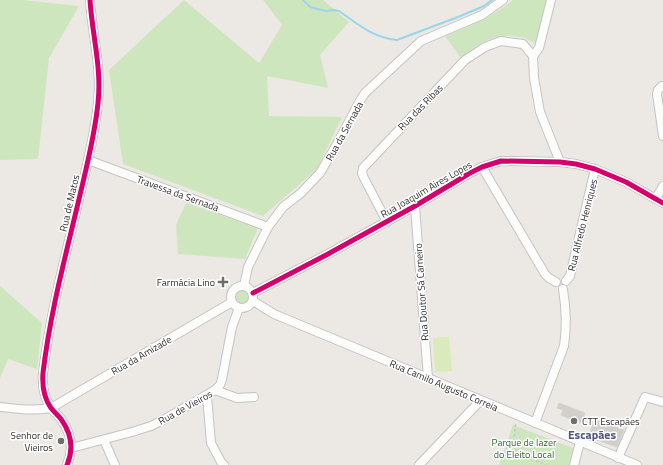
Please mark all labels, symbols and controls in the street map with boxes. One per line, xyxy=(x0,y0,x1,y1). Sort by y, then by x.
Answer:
street label: Rua das Ribas xyxy=(394,81,447,134)
street label: Rua da Sernada xyxy=(322,99,367,164)
street label: Rua Joaquim Aires Lopes xyxy=(378,157,475,222)
street label: Travessa da Sernada xyxy=(135,172,221,215)
street label: Rua de Matos xyxy=(56,173,83,233)
street label: Rua Alfredo Henriques xyxy=(564,177,601,273)
street label: Rua Doutor Sá Carneiro xyxy=(411,243,432,341)
place label: Farmácia Lino xyxy=(157,275,215,290)
marker: Farmácia Lino xyxy=(218,277,228,287)
street label: Rua da Amizade xyxy=(108,332,174,379)
street label: Rua Camilo Augusto Correia xyxy=(387,356,500,415)
street label: Rua de Vieiros xyxy=(155,386,215,428)
place label: CTT Escapães xyxy=(582,414,640,429)
marker: CTT Escapães xyxy=(569,416,579,426)
district label: Escapães xyxy=(568,425,616,444)
place label: Senhor de Vieiros xyxy=(11,428,53,455)
park label: Parque de lazer do Eleito Local xyxy=(492,435,557,462)
marker: Senhor de Vieiros xyxy=(56,436,66,446)

